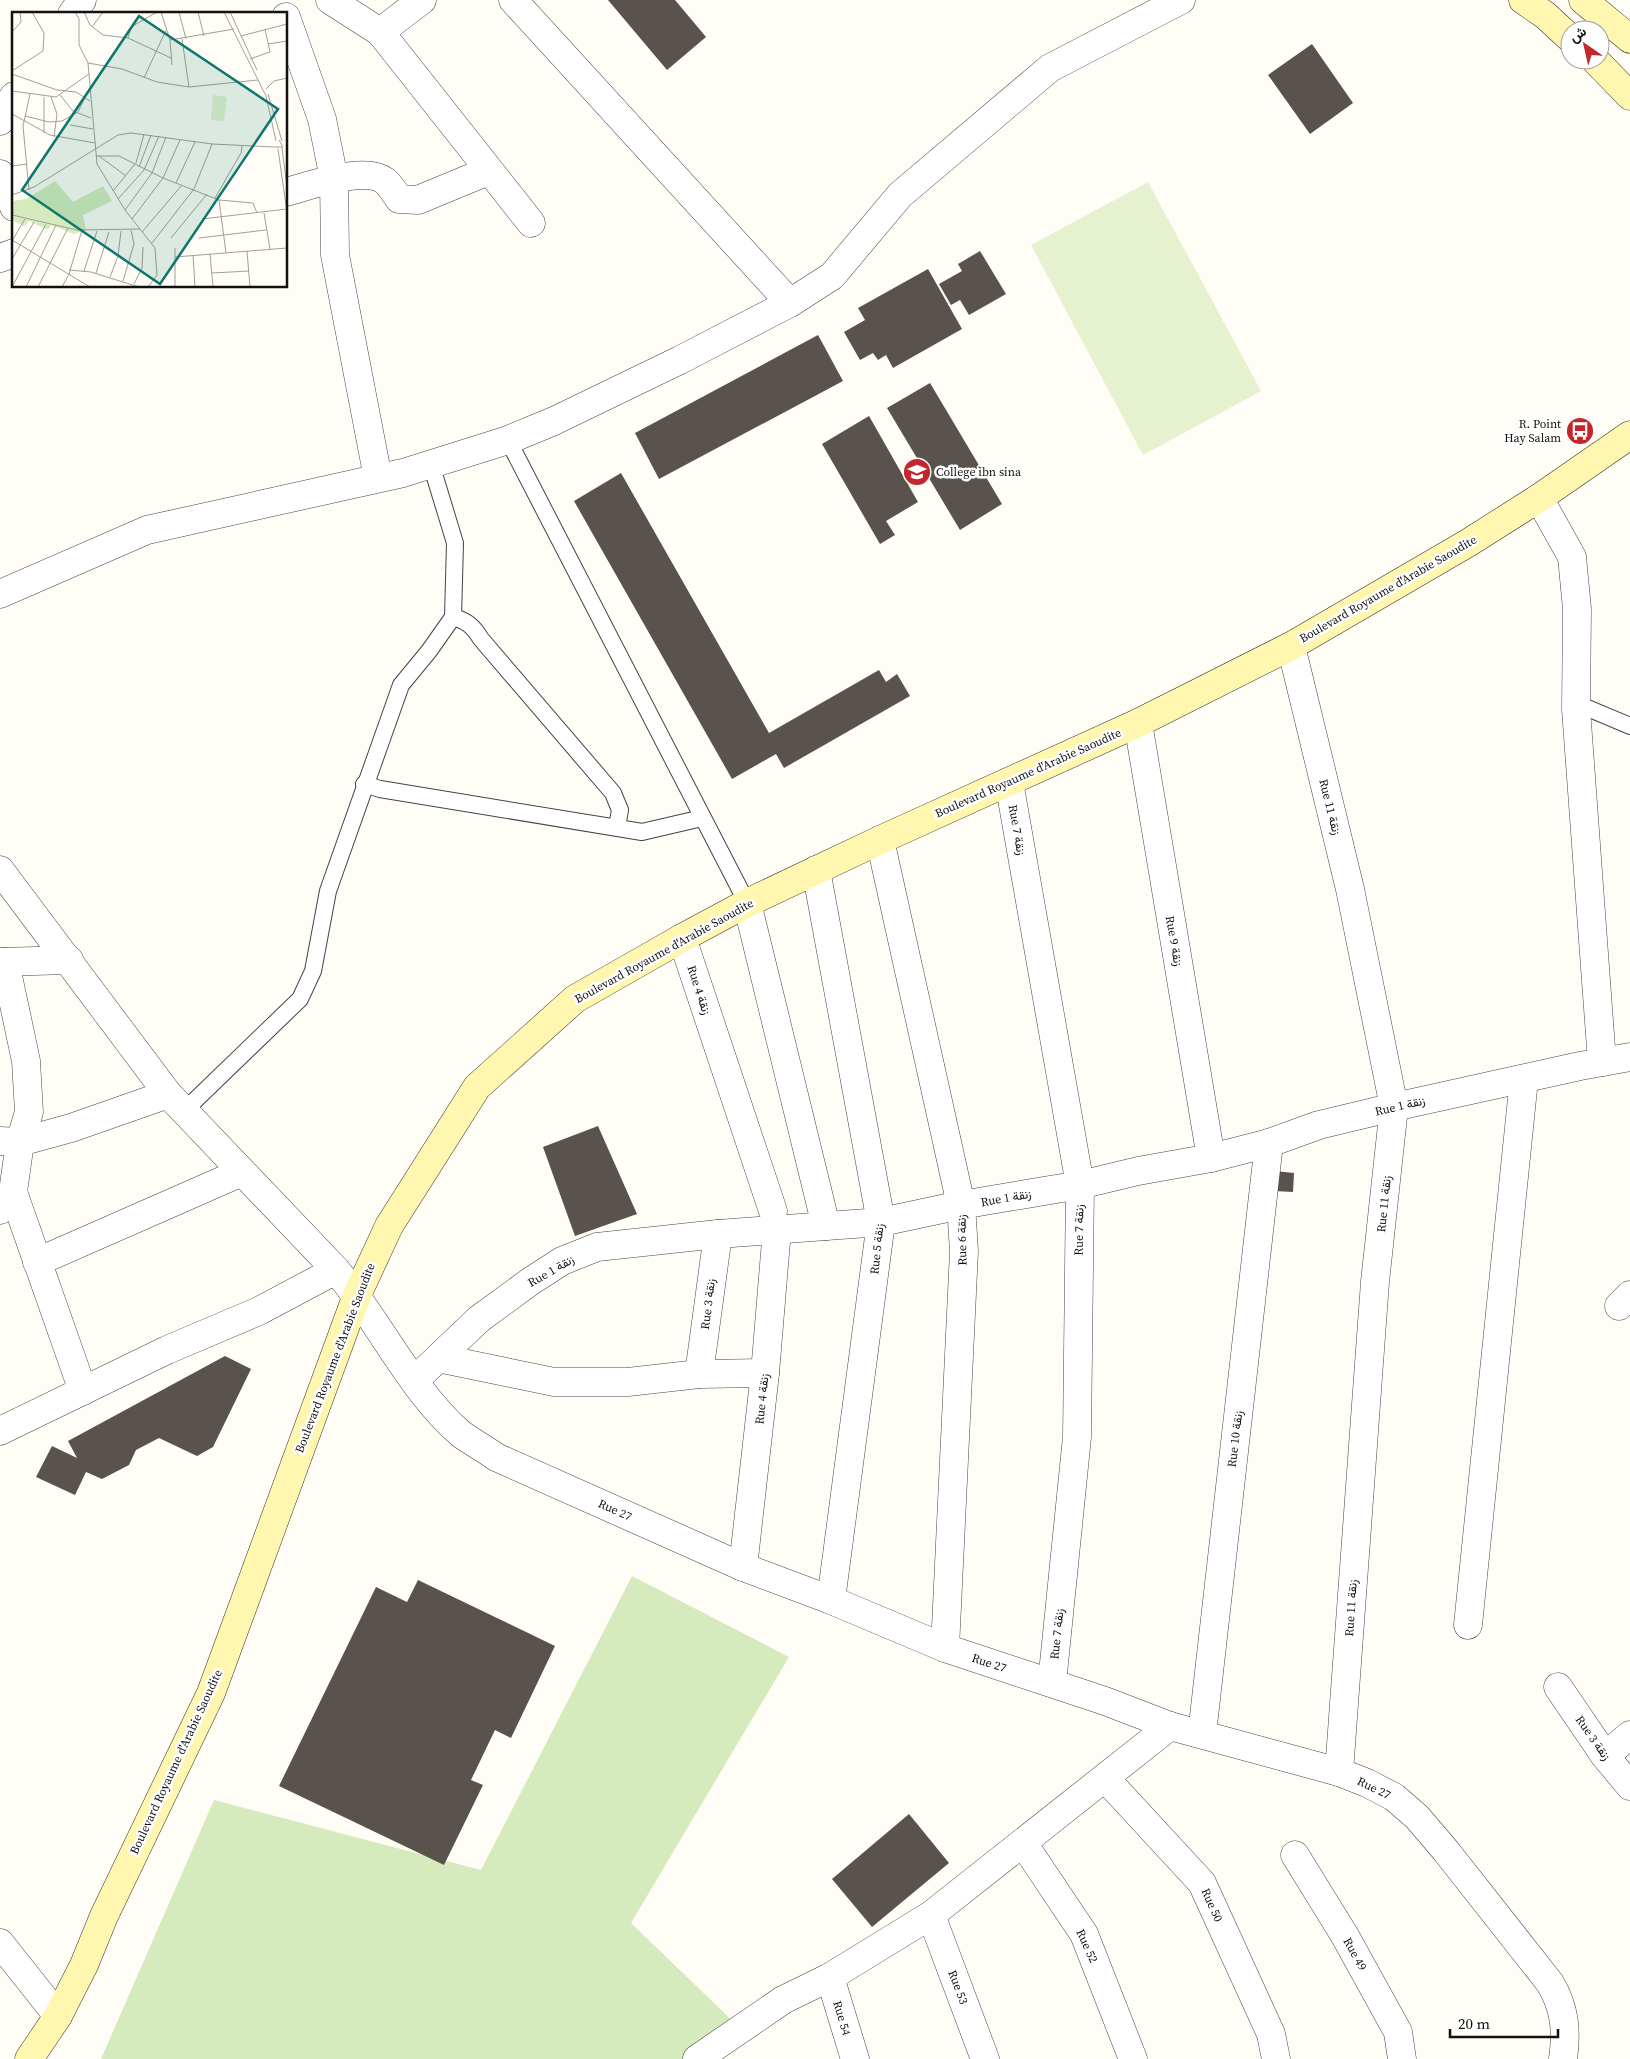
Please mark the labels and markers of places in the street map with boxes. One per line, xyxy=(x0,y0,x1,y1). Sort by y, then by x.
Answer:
place label: R. Point Hay Salam xyxy=(1504,416,1561,446)
bus stop icon: R. Point Hay Salam xyxy=(1565,416,1595,446)
school or university icon: College ibn sina xyxy=(902,457,932,487)
place label: College ibn sina xyxy=(936,464,1022,480)

